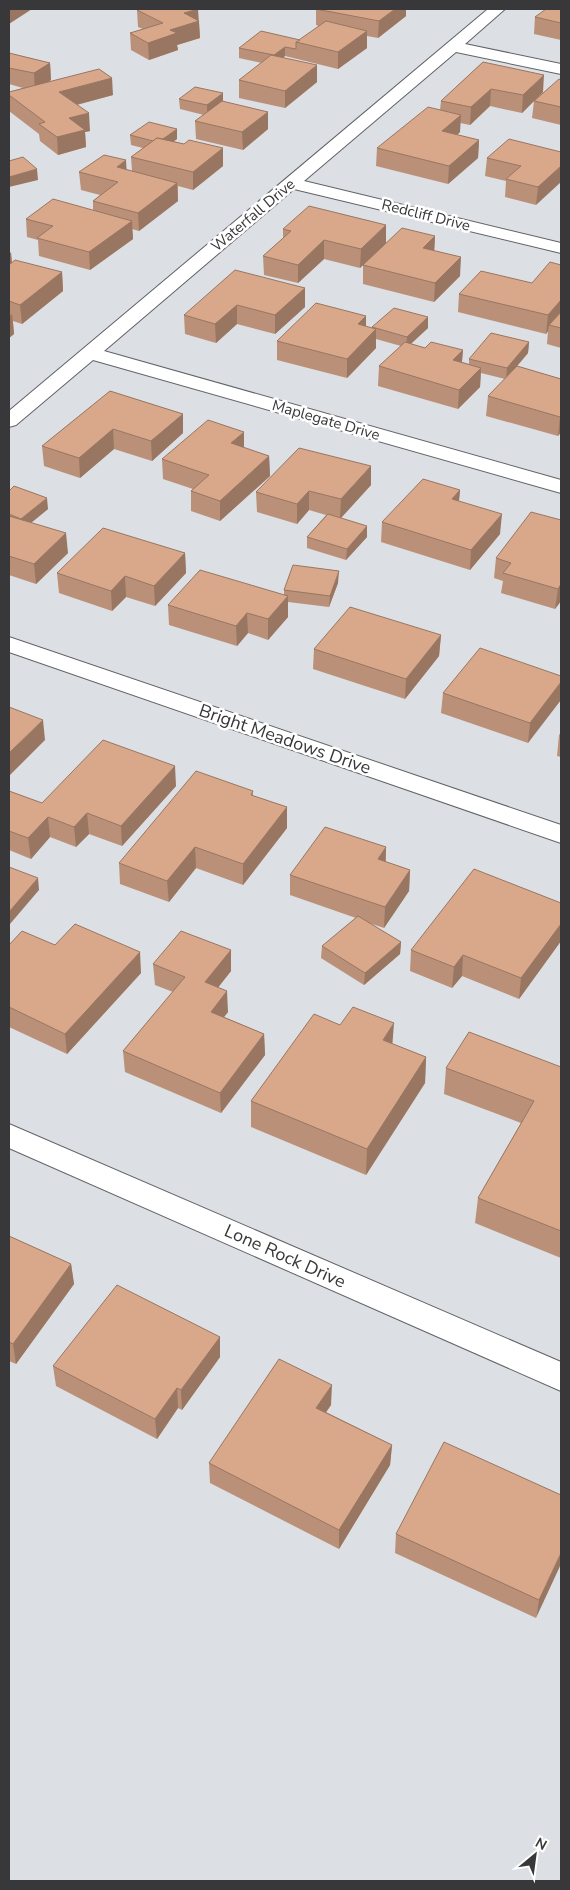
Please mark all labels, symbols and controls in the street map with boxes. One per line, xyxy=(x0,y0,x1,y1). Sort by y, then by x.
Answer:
street label: Waterfall Drive xyxy=(207,174,299,256)
street label: Redcliff Drive xyxy=(380,194,472,236)
street label: Maplegate Drive xyxy=(270,395,382,445)
street label: Bright Meadows Drive xyxy=(196,698,374,780)
street label: Lone Rock Drive xyxy=(220,1218,350,1294)
north arrow xyxy=(510,1830,560,1880)
text: N xyxy=(532,1833,550,1855)

